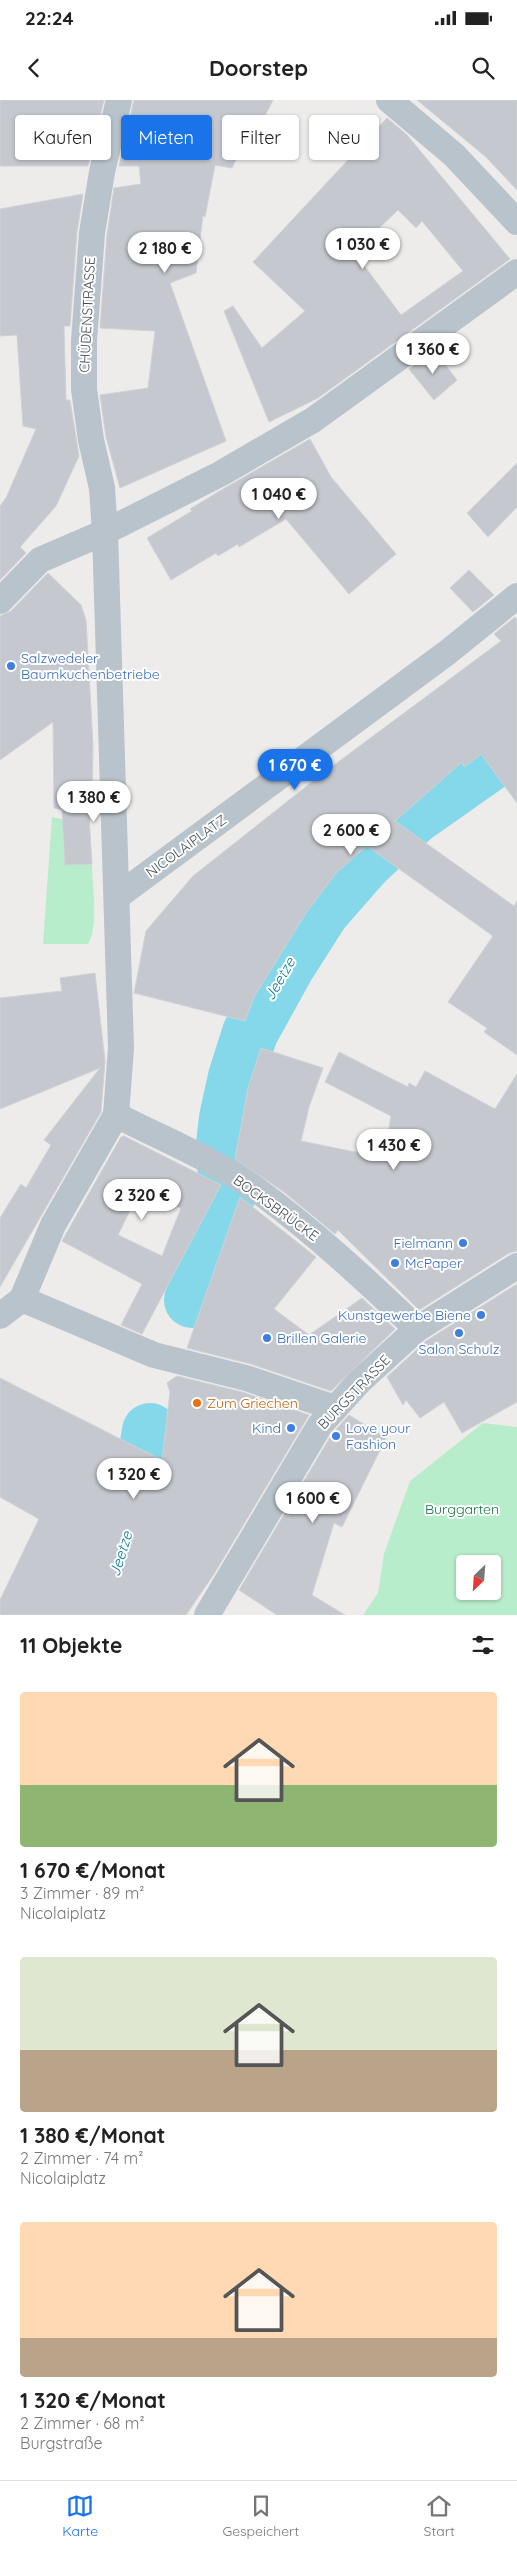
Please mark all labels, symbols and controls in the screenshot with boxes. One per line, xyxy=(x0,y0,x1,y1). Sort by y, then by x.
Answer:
text: 22:24 xyxy=(25,6,74,30)
icon: back xyxy=(20,54,48,82)
text: Doorstep xyxy=(209,54,308,82)
icon: search xyxy=(469,54,497,82)
chip: Kaufen xyxy=(15,115,111,160)
chip: Mieten xyxy=(121,115,212,160)
chip: Filter xyxy=(222,115,299,160)
chip: Neu xyxy=(309,115,379,160)
pin: 1 030 € xyxy=(317,228,409,270)
pin: 2 180 € xyxy=(119,232,211,274)
text: 1 030 € xyxy=(336,234,390,254)
text: 2 180 € xyxy=(139,238,191,258)
street label: CHÜDENSTRASSE xyxy=(75,257,99,373)
pin: 1 360 € xyxy=(387,332,479,375)
text: 1 360 € xyxy=(407,339,459,359)
pin: 1 040 € xyxy=(233,478,325,520)
text: 1 040 € xyxy=(252,484,306,504)
place label: Salzwedeler Baumkuchenbetriebe xyxy=(21,649,160,683)
marker: Salzwedeler Baumkuchenbetriebe xyxy=(5,660,17,672)
pin: 1 670 € xyxy=(249,748,341,791)
text: 1 670 € xyxy=(269,755,321,775)
pin: 1 380 € xyxy=(48,780,140,823)
text: 1 380 € xyxy=(68,787,120,807)
street label: NICOLAIPLATZ xyxy=(142,811,230,881)
pin: 2 600 € xyxy=(305,814,397,856)
text: 2 600 € xyxy=(323,820,379,840)
water label: Jeetze xyxy=(260,954,300,1003)
pin: 1 430 € xyxy=(348,1128,440,1171)
text: 1 430 € xyxy=(367,1135,421,1155)
street label: BOCKSBRÜCKE xyxy=(230,1171,322,1245)
pin: 2 320 € xyxy=(96,1178,188,1221)
text: 2 320 € xyxy=(114,1185,170,1205)
place label: Fielmann xyxy=(394,1234,453,1252)
marker: Fielmann xyxy=(457,1237,469,1249)
place label: McPaper xyxy=(405,1254,463,1272)
marker: McPaper xyxy=(389,1257,401,1269)
place label: Kunstgewerbe Biene xyxy=(338,1306,471,1324)
marker: Kunstgewerbe Biene xyxy=(475,1309,487,1321)
marker: Salon Schulz xyxy=(453,1327,465,1339)
place label: Brillen Galerie xyxy=(277,1329,366,1347)
marker: Brillen Galerie xyxy=(261,1332,273,1344)
place label: Salon Schulz xyxy=(419,1340,500,1358)
street label: BURGSTRASSE xyxy=(314,1351,394,1433)
place label: Zum Griechen xyxy=(207,1394,298,1412)
marker: Zum Griechen xyxy=(191,1397,203,1409)
place label: Kind xyxy=(252,1419,281,1437)
place label: Love your Fashion xyxy=(346,1419,411,1453)
marker: Kind xyxy=(285,1422,297,1434)
marker: Love your Fashion xyxy=(330,1430,342,1442)
pin: 1 320 € xyxy=(88,1458,180,1500)
text: 1 320 € xyxy=(108,1464,160,1484)
pin: 1 600 € xyxy=(267,1482,359,1524)
text: 1 600 € xyxy=(286,1488,340,1508)
park label: Burggarten xyxy=(425,1500,499,1518)
water label: Jeetze xyxy=(105,1529,137,1579)
north arrow xyxy=(456,1555,501,1600)
map controls xyxy=(456,1555,501,1600)
icon: filters xyxy=(469,1631,497,1659)
text: 11 Objekte xyxy=(20,1632,122,1658)
icon: home xyxy=(214,1725,304,1815)
text: 1 670 €/Monat xyxy=(20,1857,166,1883)
text: 3 Zimmer · 89 m² xyxy=(20,1883,144,1903)
text: Nicolaiplatz xyxy=(20,1903,106,1923)
icon: home xyxy=(214,1990,304,2080)
text: 1 380 €/Monat xyxy=(20,2122,165,2148)
text: 2 Zimmer · 74 m² xyxy=(20,2148,143,2168)
text: Nicolaiplatz xyxy=(20,2168,106,2188)
icon: home xyxy=(214,2255,304,2345)
text: 1 320 €/Monat xyxy=(20,2387,166,2413)
text: 2 Zimmer · 68 m² xyxy=(20,2413,144,2433)
text: Burgstraße xyxy=(20,2433,103,2453)
tab: Karte xyxy=(62,2492,98,2540)
tab: Gespeichert xyxy=(222,2492,299,2540)
tab: Start xyxy=(424,2492,455,2540)

